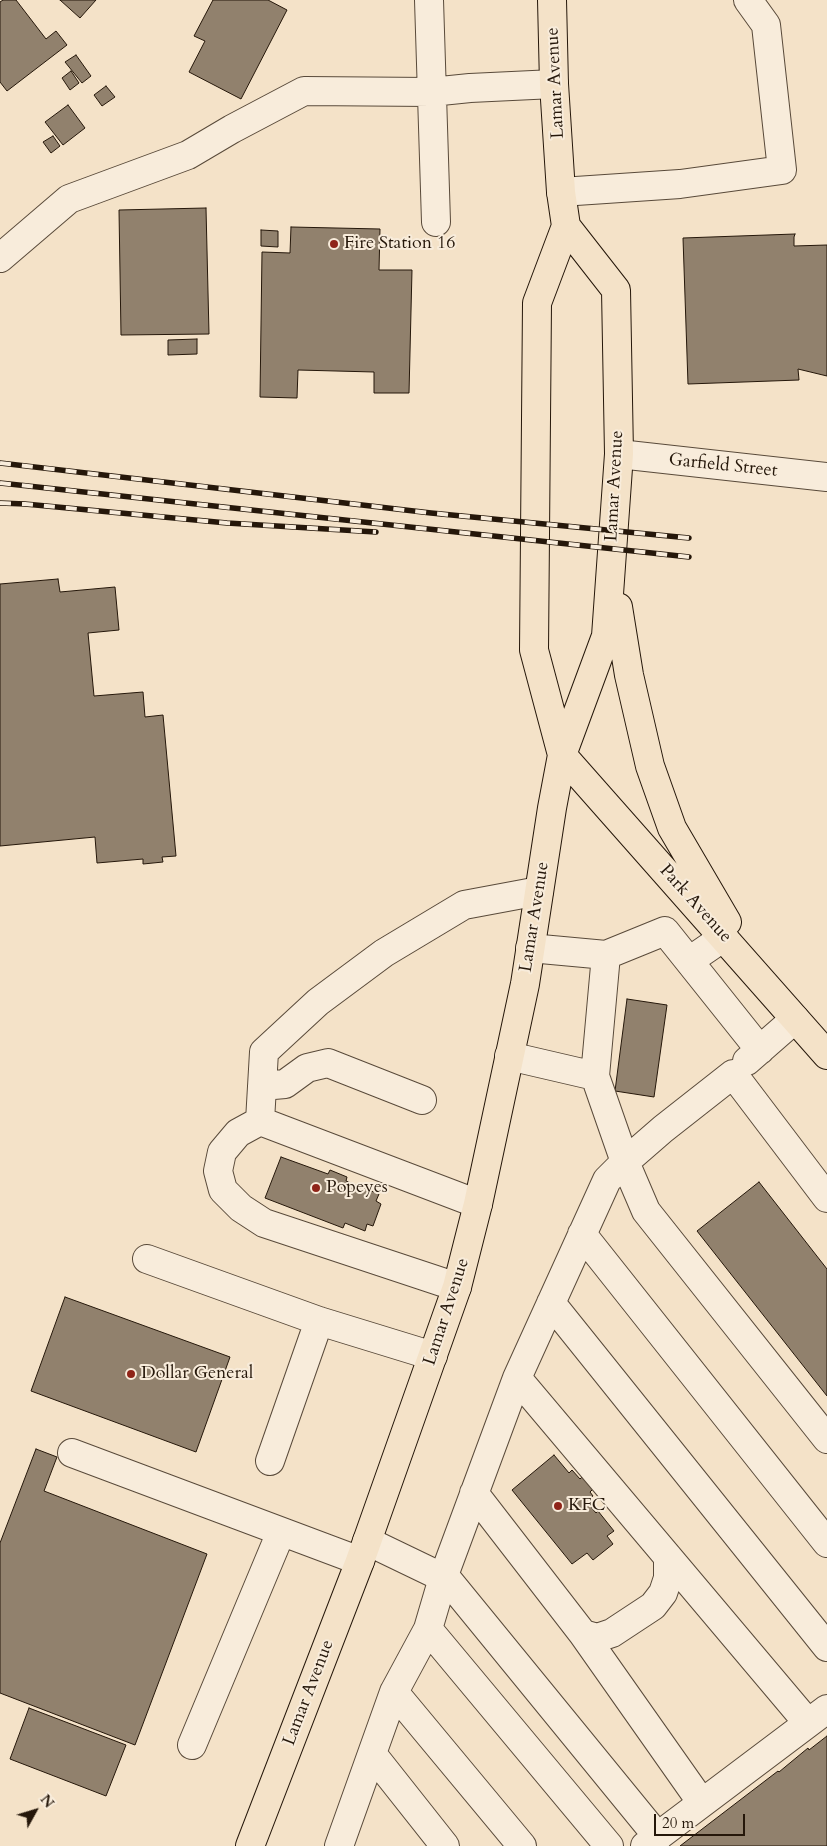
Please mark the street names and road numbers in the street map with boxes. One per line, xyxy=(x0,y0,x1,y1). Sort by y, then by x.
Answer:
street label: Lamar Avenue xyxy=(542,27,570,139)
street label: Lamar Avenue xyxy=(601,430,629,542)
street label: Garfield Street xyxy=(668,450,778,482)
street label: Lamar Avenue xyxy=(516,860,554,974)
street label: Park Avenue xyxy=(654,860,736,948)
street label: Lamar Avenue xyxy=(420,1256,474,1368)
street label: Lamar Avenue xyxy=(279,1637,339,1749)

